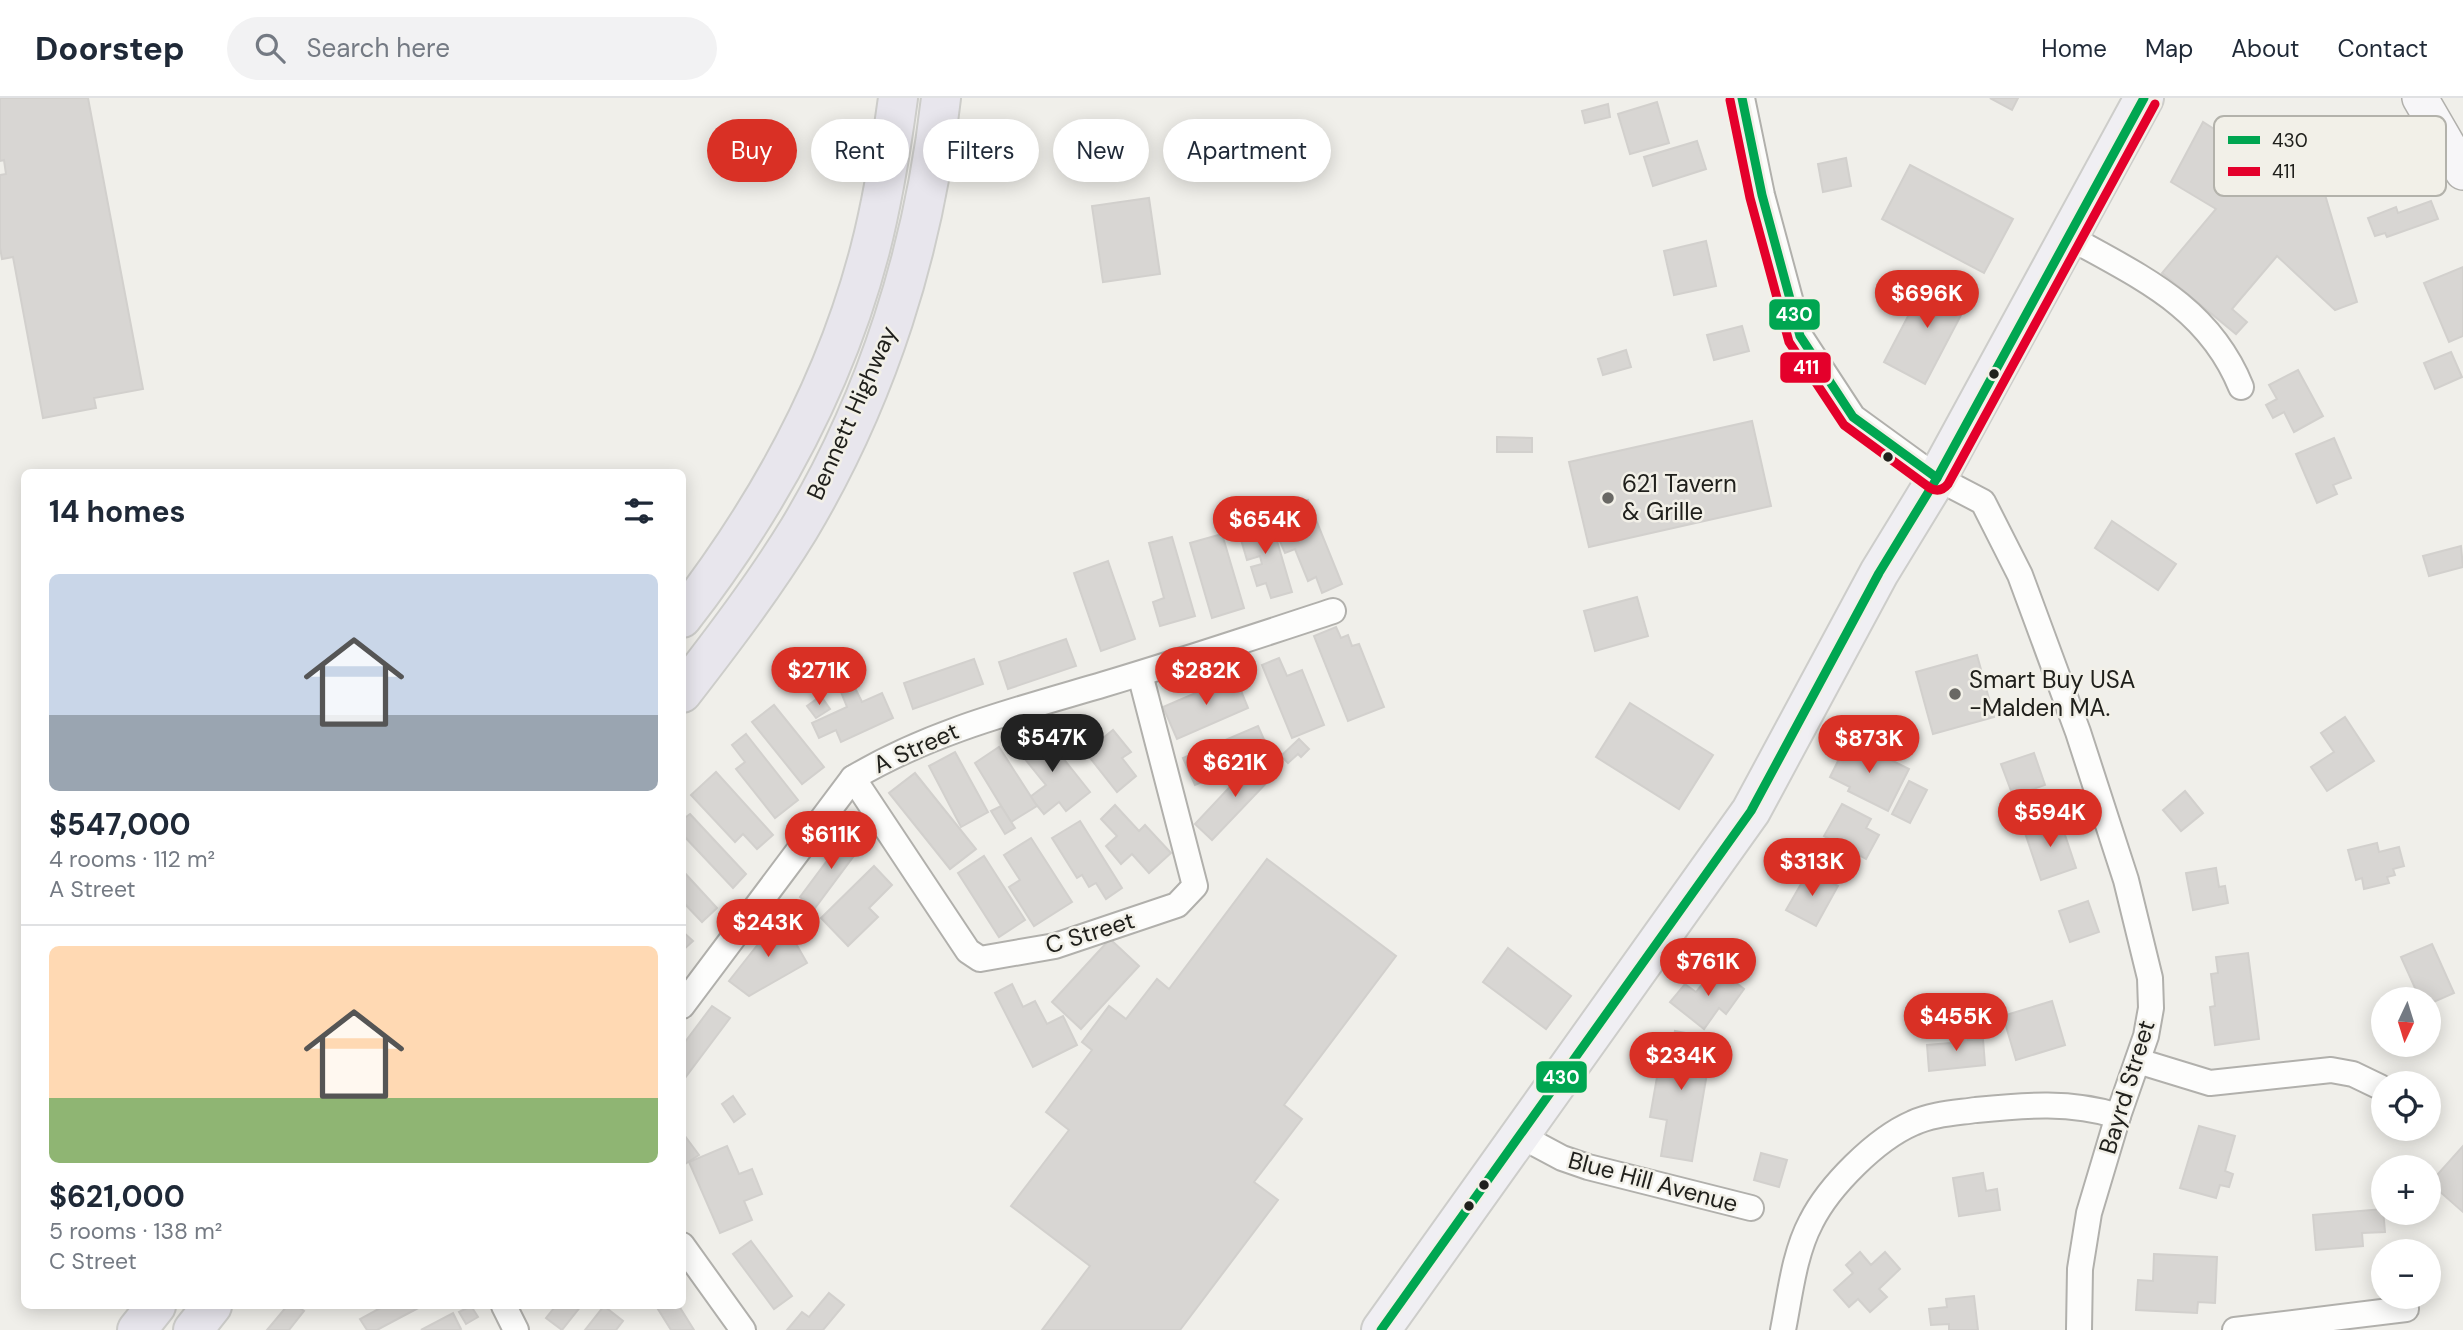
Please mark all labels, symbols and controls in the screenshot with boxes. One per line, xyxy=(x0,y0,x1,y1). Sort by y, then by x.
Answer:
search box xyxy=(227,17,717,80)
text: Doorstep xyxy=(35,27,185,70)
icon: search xyxy=(251,29,289,67)
text: Search here xyxy=(307,31,450,65)
text: Home xyxy=(2041,33,2107,64)
text: Map xyxy=(2145,33,2193,64)
text: About xyxy=(2231,33,2300,64)
text: Contact xyxy=(2338,33,2428,64)
legend xyxy=(2214,116,2446,196)
chip: Buy xyxy=(707,119,797,182)
chip: Rent xyxy=(811,119,909,182)
chip: Filters xyxy=(923,119,1039,182)
chip: New xyxy=(1053,119,1149,182)
chip: Apartment xyxy=(1163,119,1331,182)
text: 430 xyxy=(2272,128,2308,153)
text: 411 xyxy=(2272,159,2295,184)
pin: $696K xyxy=(1878,271,1976,330)
text: $696K xyxy=(1891,278,1963,308)
line badge: 430 xyxy=(1768,298,1821,331)
text: 430 xyxy=(1775,302,1813,327)
street label: Bennett Highway xyxy=(799,321,904,505)
line badge: 411 xyxy=(1779,351,1832,384)
text: 411 xyxy=(1793,355,1819,380)
unlabelled marker xyxy=(1987,367,2001,381)
unlabelled marker xyxy=(1881,450,1895,464)
place label: 621 Tavern & Grille xyxy=(1622,468,1737,527)
marker: 621 Tavern & Grille xyxy=(1600,490,1616,506)
text: 14 homes xyxy=(49,492,186,531)
icon: filters xyxy=(620,492,658,530)
pin: $654K xyxy=(1216,496,1314,556)
text: $654K xyxy=(1229,504,1301,534)
icon: home xyxy=(291,619,417,745)
pin: $271K xyxy=(770,648,868,707)
pin: $282K xyxy=(1157,648,1255,707)
text: $271K xyxy=(787,655,851,685)
text: $282K xyxy=(1171,655,1241,685)
place label: Smart Buy USA -Malden MA. xyxy=(1969,664,2136,723)
marker: Smart Buy USA -Malden MA. xyxy=(1947,686,1963,702)
pin: $547K xyxy=(1003,714,1101,774)
street label: A Street xyxy=(868,715,963,780)
pin: $873K xyxy=(1820,716,1918,775)
text: $547K xyxy=(1017,722,1087,752)
text: $873K xyxy=(1834,723,1904,753)
pin: $621K xyxy=(1186,740,1284,799)
text: $621K xyxy=(1203,747,1267,777)
pin: $594K xyxy=(2001,790,2099,849)
text: $594K xyxy=(2014,797,2086,827)
text: $547,000 xyxy=(49,805,191,844)
pin: $611K xyxy=(782,812,880,871)
text: $611K xyxy=(801,819,861,849)
pin: $313K xyxy=(1763,838,1861,898)
text: 4 rooms · 112 m² xyxy=(49,844,215,874)
text: $313K xyxy=(1780,846,1844,876)
text: A Street xyxy=(49,874,136,904)
pin: $243K xyxy=(719,900,817,959)
street label: C Street xyxy=(1042,904,1138,961)
text: $243K xyxy=(733,907,803,937)
pin: $761K xyxy=(1659,939,1757,998)
text: $761K xyxy=(1676,946,1740,976)
north arrow xyxy=(2371,987,2441,1057)
map controls xyxy=(2371,987,2441,1309)
icon: home xyxy=(291,991,417,1117)
pin: $455K xyxy=(1907,993,2005,1053)
text: $455K xyxy=(1920,1001,1992,1031)
street label: Bayrd Street xyxy=(2091,1016,2162,1158)
pin: $234K xyxy=(1632,1032,1730,1092)
text: $234K xyxy=(1645,1040,1717,1070)
line badge: 430 xyxy=(1535,1060,1588,1094)
text: 430 xyxy=(1542,1065,1580,1090)
button: locate xyxy=(2371,1071,2441,1141)
street label: Blue Hill Avenue xyxy=(1565,1144,1741,1219)
button: + xyxy=(2371,1155,2441,1225)
text: $621,000 xyxy=(49,1177,185,1216)
unlabelled marker xyxy=(1477,1178,1491,1192)
unlabelled marker xyxy=(1462,1199,1476,1213)
text: 5 rooms · 138 m² xyxy=(49,1216,222,1246)
button: − xyxy=(2371,1239,2441,1309)
text: C Street xyxy=(49,1246,137,1276)

